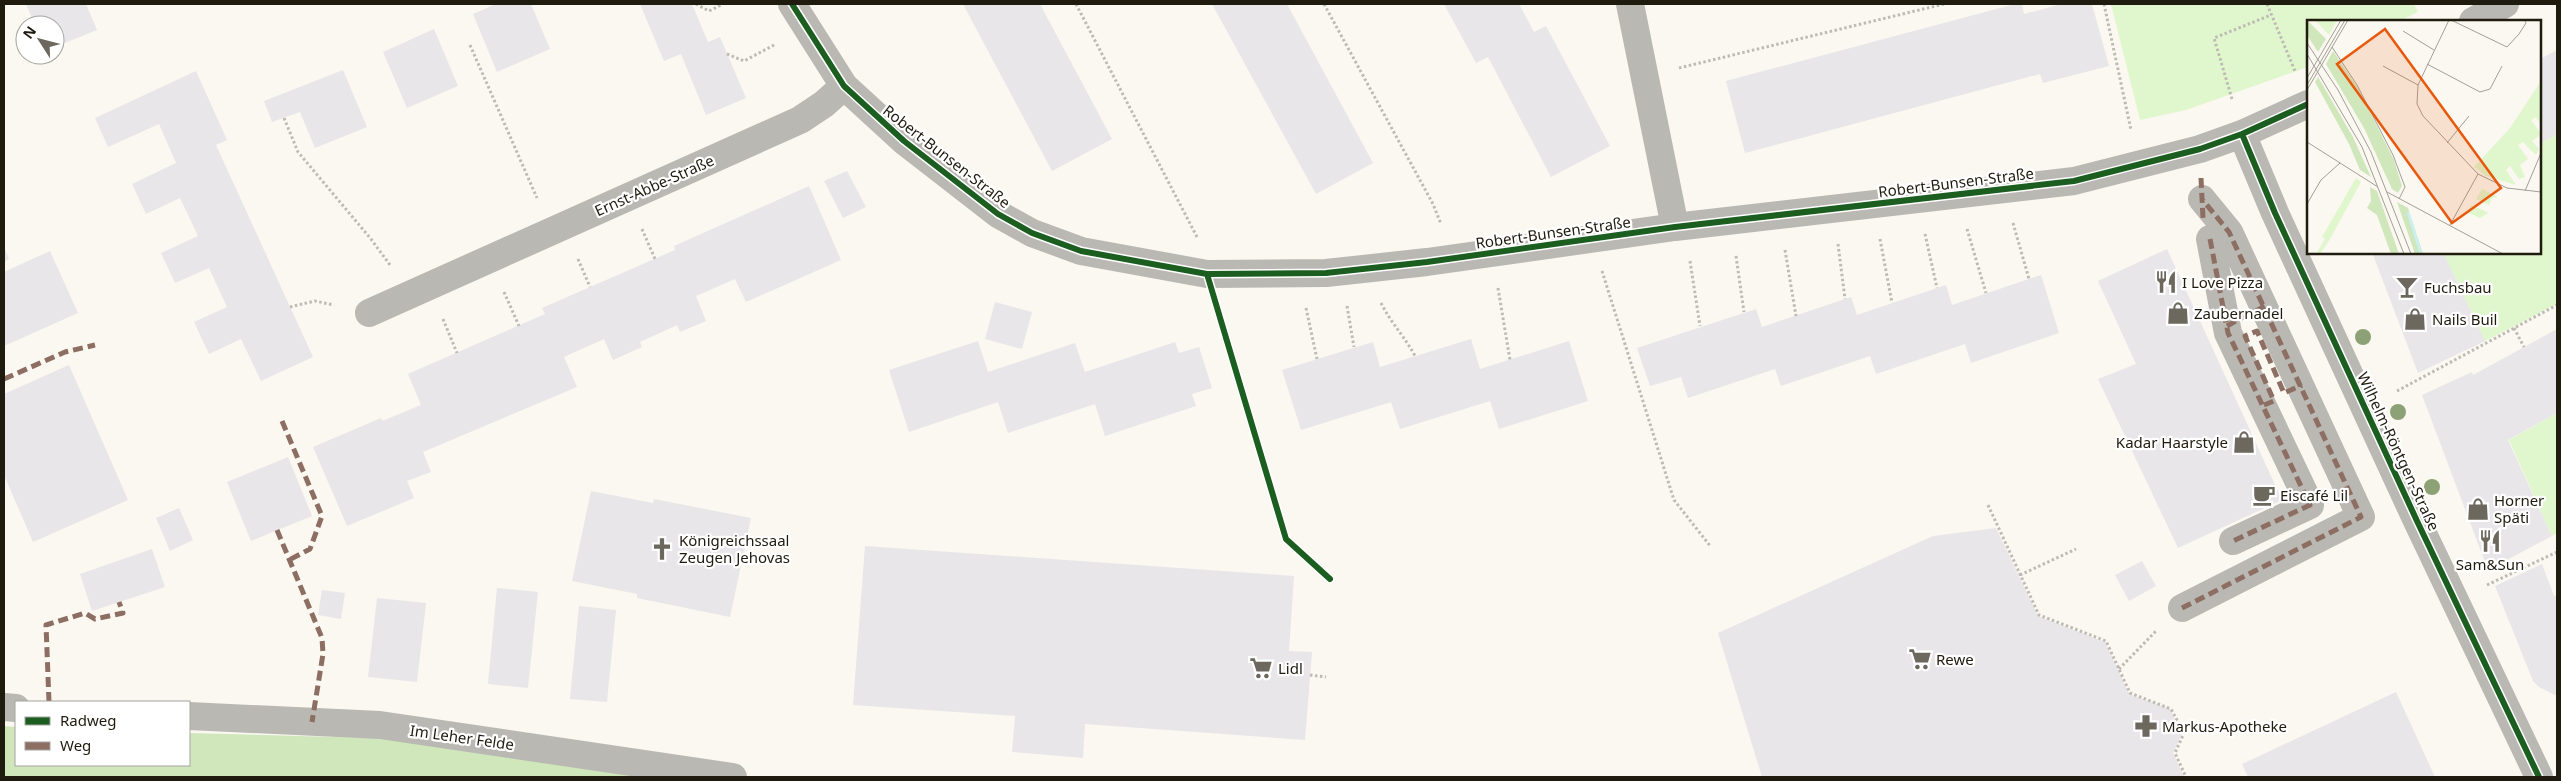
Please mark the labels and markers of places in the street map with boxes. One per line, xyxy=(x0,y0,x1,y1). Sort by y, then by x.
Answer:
restaurant icon: I Love Pizza xyxy=(2153,269,2179,295)
place label: I Love Pizza xyxy=(2182,272,2263,292)
bar icon: Fuchsbau xyxy=(2394,274,2420,300)
place label: Fuchsbau xyxy=(2424,277,2492,297)
shop icon: Zaubernadel xyxy=(2165,300,2191,326)
place label: Zaubernadel xyxy=(2194,303,2283,323)
shop icon: Nails Buil xyxy=(2402,306,2428,332)
place label: Nails Buil xyxy=(2432,309,2497,329)
shop icon: Kadar Haarstyle xyxy=(2231,429,2257,455)
place label: Kadar Haarstyle xyxy=(2116,432,2228,452)
cafe icon: Eiscafé Lil xyxy=(2251,482,2277,508)
place label: Eiscafé Lil xyxy=(2280,485,2348,505)
place label: Horner Späti xyxy=(2494,490,2544,527)
shop icon: Horner Späti xyxy=(2465,496,2491,522)
restaurant icon: Sam&Sun xyxy=(2477,528,2503,554)
place label: Königreichssaal Zeugen Jehovas xyxy=(679,530,790,567)
church icon: Königreichssaal Zeugen Jehovas xyxy=(649,536,675,562)
place label: Sam&Sun xyxy=(2456,554,2524,574)
supermarket icon: Rewe xyxy=(1907,646,1933,672)
place label: Rewe xyxy=(1936,649,1974,669)
supermarket icon: Lidl xyxy=(1248,655,1274,681)
place label: Lidl xyxy=(1278,658,1303,678)
pharmacy icon: Markus-Apotheke xyxy=(2133,713,2159,739)
place label: Markus-Apotheke xyxy=(2162,716,2287,736)

